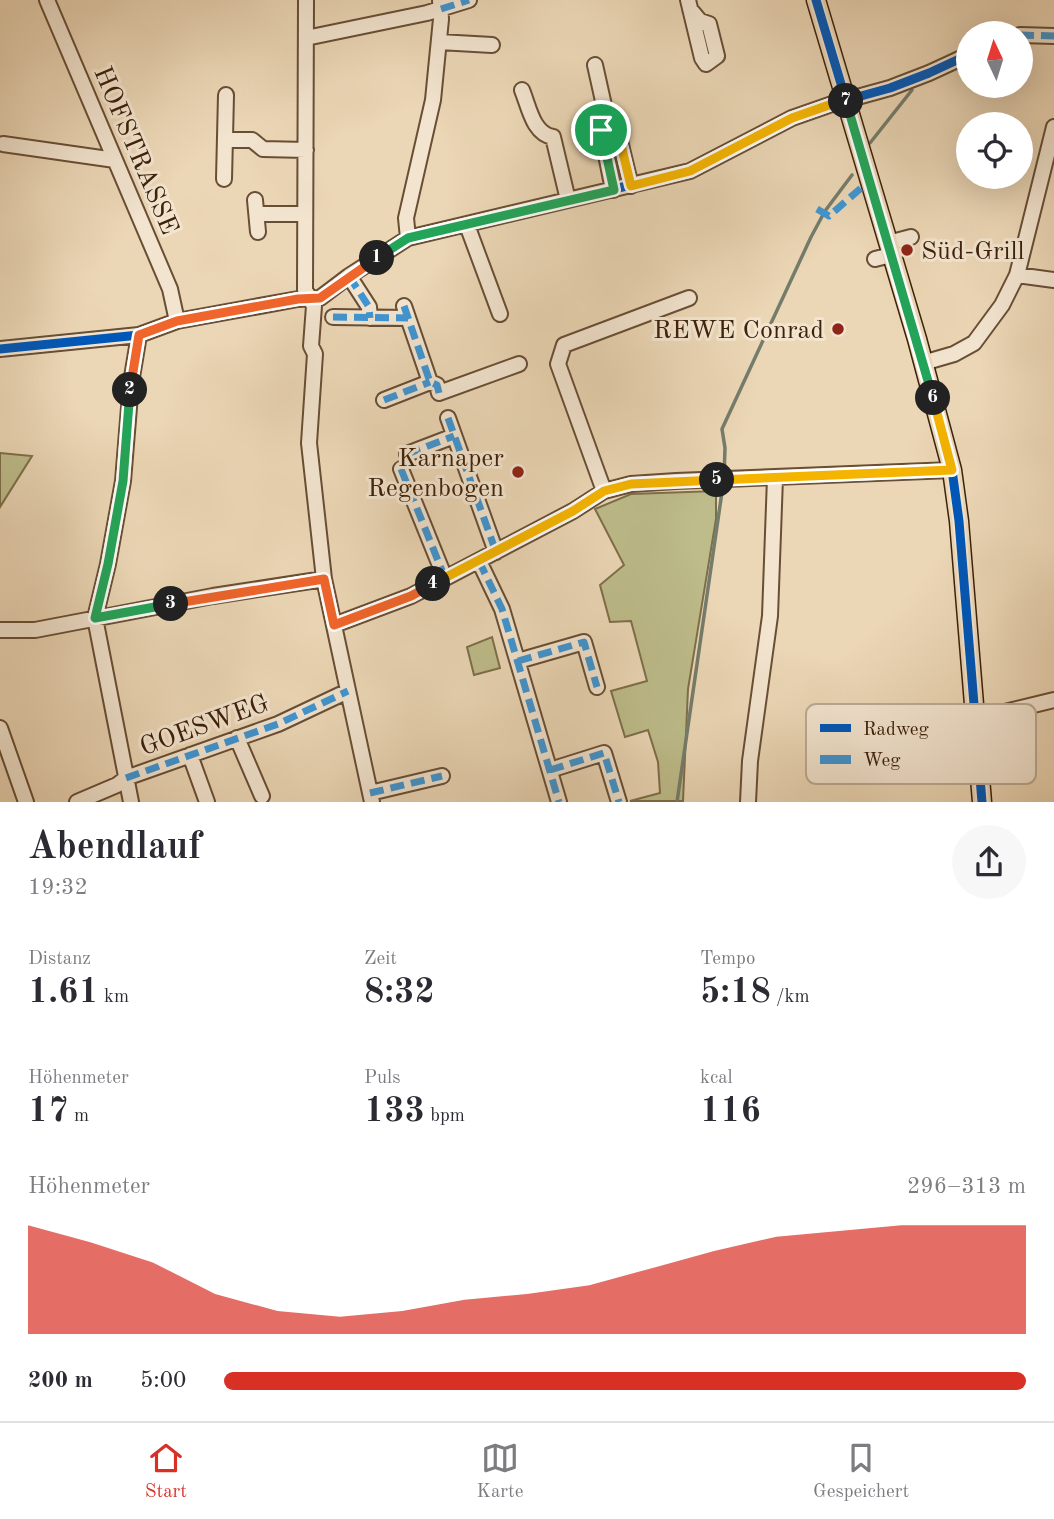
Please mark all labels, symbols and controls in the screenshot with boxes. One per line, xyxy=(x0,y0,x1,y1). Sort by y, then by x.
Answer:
north arrow xyxy=(956,21,1032,98)
map controls xyxy=(956,21,1033,189)
street label: HOFSTRASSE xyxy=(88,63,182,239)
pin: 7 xyxy=(828,84,864,119)
text: 7 xyxy=(840,91,851,110)
pin xyxy=(571,100,631,160)
icon: arrive xyxy=(582,111,620,149)
button: locate xyxy=(956,112,1033,189)
place label: Süd-Grill xyxy=(921,239,1025,265)
pin: 1 xyxy=(360,240,394,276)
marker: Süd-Grill xyxy=(899,242,915,258)
text: 1 xyxy=(371,248,382,267)
place label: REWE Conrad xyxy=(653,318,824,344)
marker: REWE Conrad xyxy=(830,321,846,337)
pin: 2 xyxy=(113,372,148,408)
text: 2 xyxy=(124,380,135,399)
pin: 6 xyxy=(916,380,950,416)
text: 6 xyxy=(927,388,938,407)
place label: Karnaper Regenbogen xyxy=(367,446,504,502)
pin: 5 xyxy=(700,462,734,498)
marker: Karnaper Regenbogen xyxy=(510,464,526,480)
text: 5 xyxy=(711,470,722,489)
pin: 4 xyxy=(416,566,450,602)
text: 4 xyxy=(427,574,438,593)
pin: 3 xyxy=(154,586,188,622)
text: 3 xyxy=(165,594,176,613)
street label: GOESWEG xyxy=(137,691,273,761)
legend xyxy=(806,704,1036,784)
text: Radweg xyxy=(863,721,929,740)
text: Weg xyxy=(863,752,901,771)
button: share xyxy=(952,825,1026,899)
text: Abendlauf xyxy=(28,829,201,867)
text: 19:32 xyxy=(28,876,88,899)
text: Distanz xyxy=(28,950,91,969)
text: Zeit xyxy=(364,950,397,969)
text: Tempo xyxy=(700,950,755,969)
text: 1.61 xyxy=(28,975,99,1010)
text: 8:32 xyxy=(364,975,435,1010)
text: 5:18 xyxy=(700,975,771,1010)
text: km xyxy=(99,988,129,1007)
text: /km xyxy=(771,988,810,1007)
text: Höhenmeter xyxy=(28,1069,129,1088)
text: Puls xyxy=(364,1069,400,1088)
text: kcal xyxy=(700,1069,733,1088)
text: 17 xyxy=(28,1094,69,1129)
text: 133 xyxy=(364,1094,425,1129)
text: 116 xyxy=(700,1094,761,1129)
text: m xyxy=(69,1107,89,1126)
text: bpm xyxy=(425,1107,465,1126)
text: Höhenmeter xyxy=(28,1175,150,1198)
text: 296–313 m xyxy=(907,1175,1026,1198)
text: 200 m xyxy=(28,1369,93,1392)
text: 5:00 xyxy=(140,1369,186,1392)
tab: Start xyxy=(145,1439,187,1504)
tab: Karte xyxy=(477,1439,524,1504)
tab: Gespeichert xyxy=(813,1439,909,1504)

